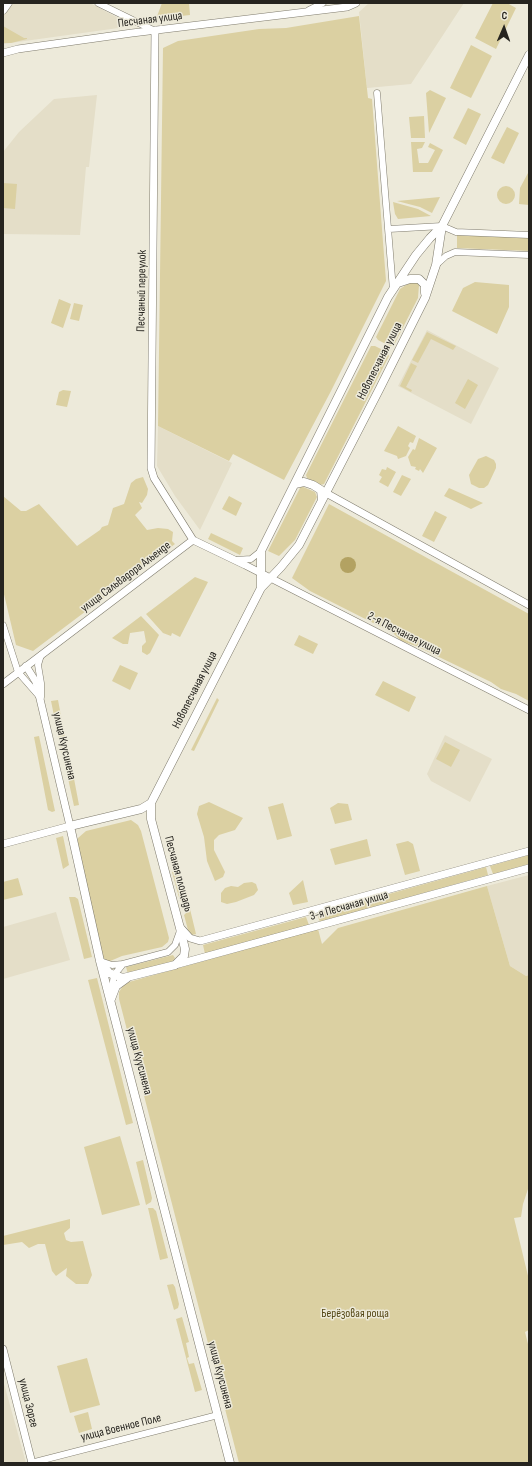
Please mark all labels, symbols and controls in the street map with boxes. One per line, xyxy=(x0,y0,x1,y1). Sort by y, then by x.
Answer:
north arrow xyxy=(484,8,524,48)
street label: Песчаная улица xyxy=(117,9,183,31)
text: С xyxy=(501,9,507,22)
street label: Песчаный переулок xyxy=(134,250,150,332)
street label: Новопесчаная улица xyxy=(354,320,406,402)
street label: улица Сальвадора Альенде xyxy=(78,538,174,616)
street label: 2-я Песчаная улица xyxy=(365,609,443,659)
street label: Новопесчаная улица xyxy=(169,649,221,731)
street label: улица Куусинена xyxy=(49,711,79,781)
street label: Песчаная площадь xyxy=(161,835,195,913)
street label: 3-я Песчаная улица xyxy=(308,888,390,924)
street label: улица Куусинена xyxy=(123,1026,155,1096)
park label: Берёзовая роща xyxy=(321,1307,389,1321)
street label: улица Куусинена xyxy=(204,1340,236,1410)
street label: улица Зорге xyxy=(15,1377,41,1429)
street label: улица Военное Поле xyxy=(79,1411,163,1445)

